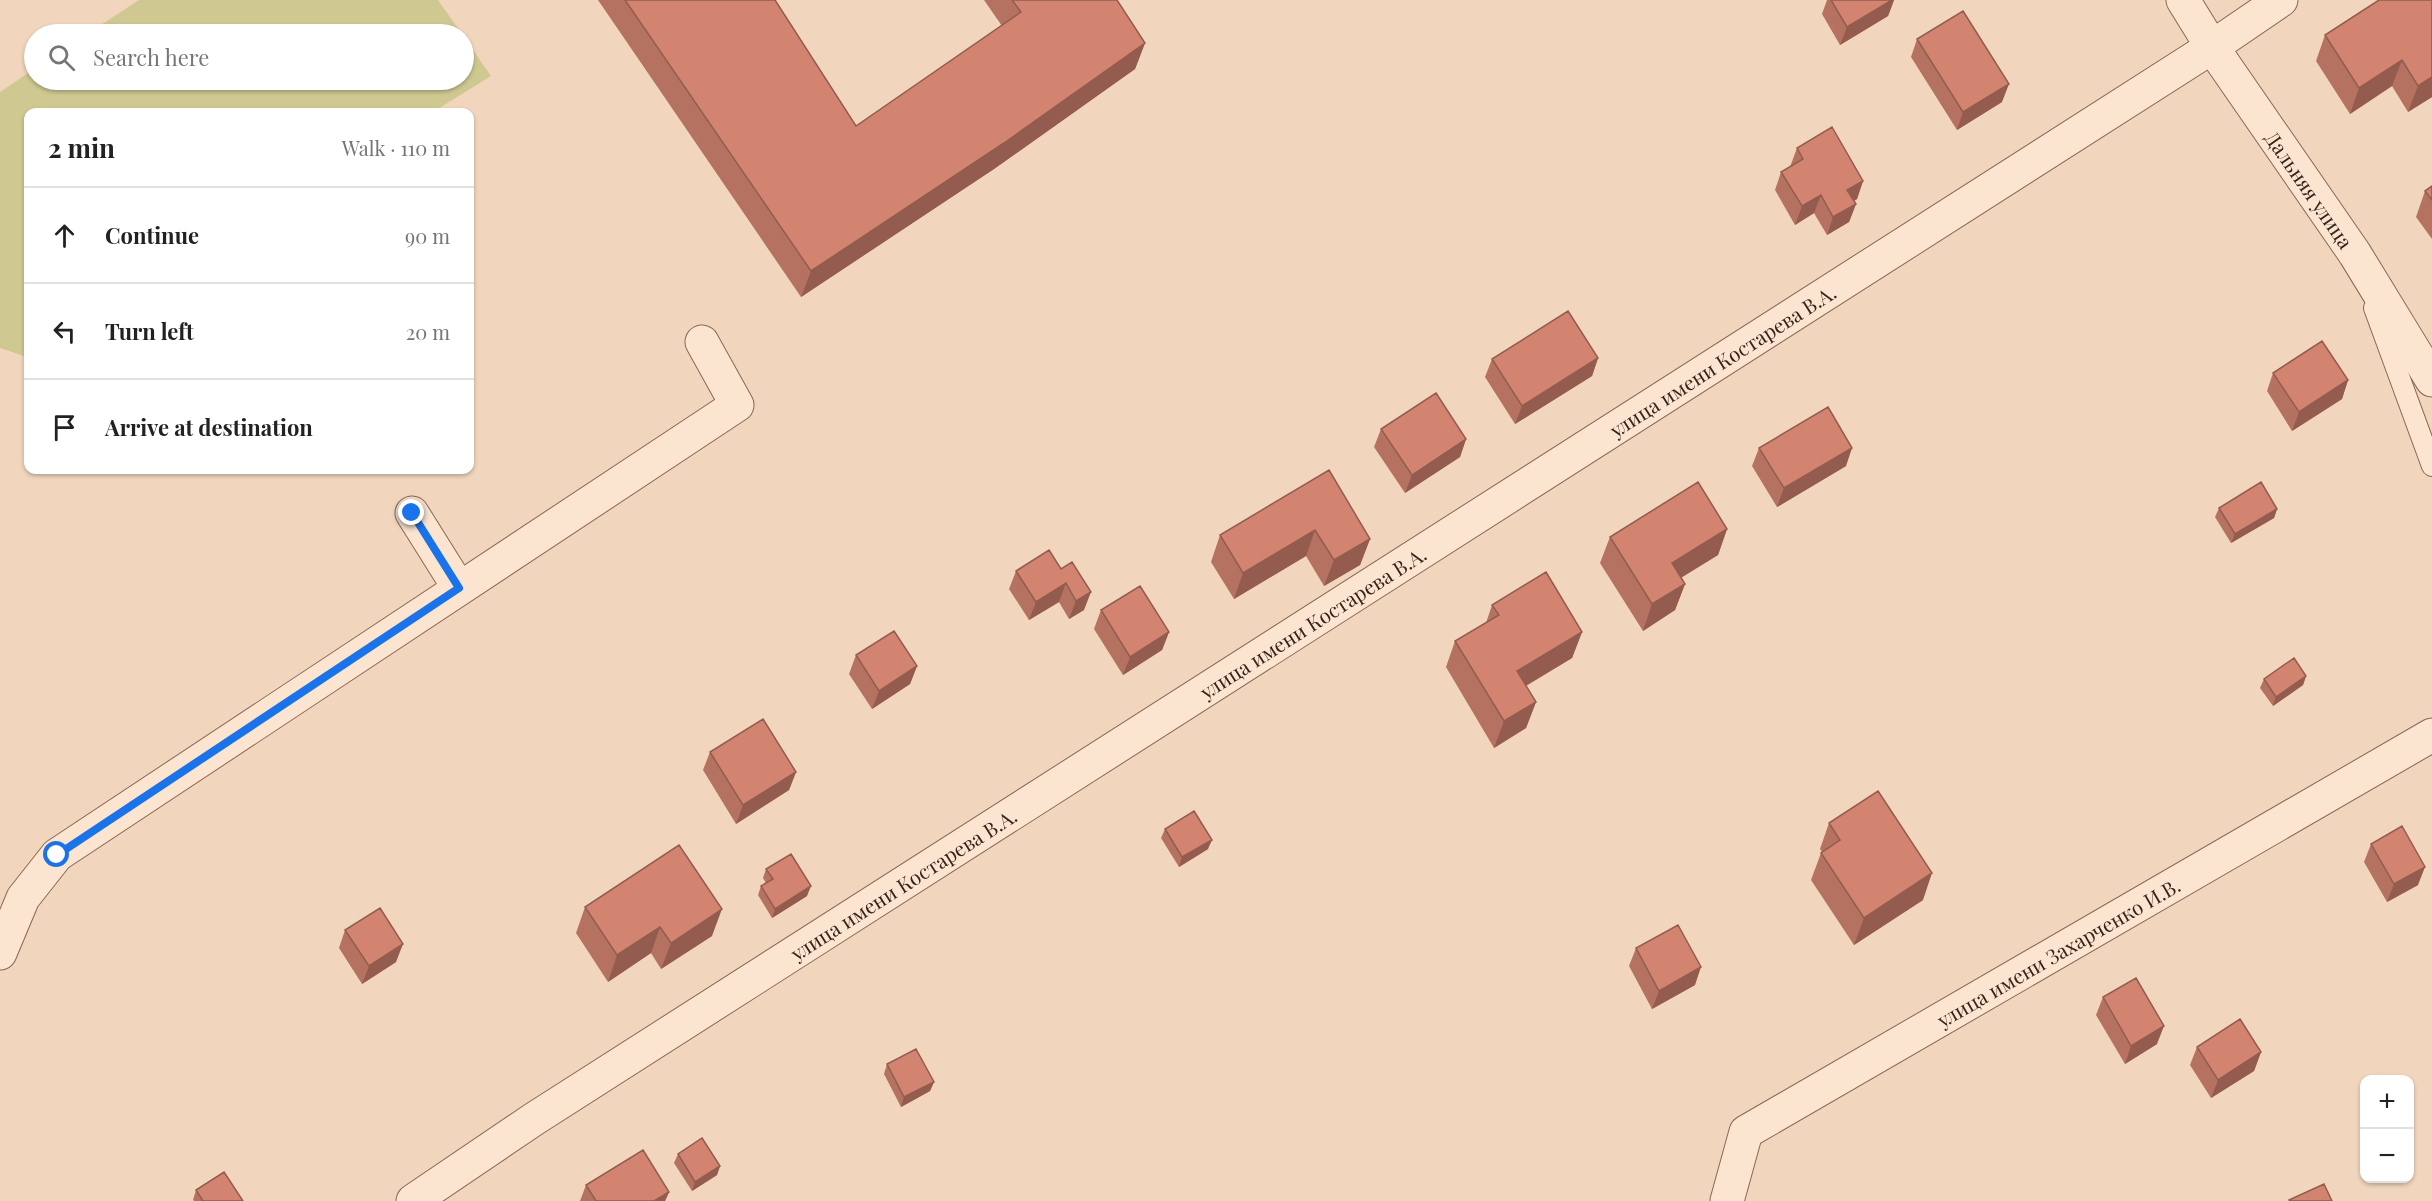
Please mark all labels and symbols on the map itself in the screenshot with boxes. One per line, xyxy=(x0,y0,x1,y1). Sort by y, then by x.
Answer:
street label: Дальняя улица xyxy=(2260,125,2360,253)
street label: улица имени Костарева В.А. xyxy=(1603,278,1840,443)
route end xyxy=(398,499,424,525)
street label: улица имени Костарева В.А. xyxy=(1193,539,1431,704)
street label: улица имени Костарева В.А. xyxy=(784,801,1021,966)
route start xyxy=(43,841,69,867)
street label: улица имени Захарченко И.В. xyxy=(1931,870,2184,1033)

